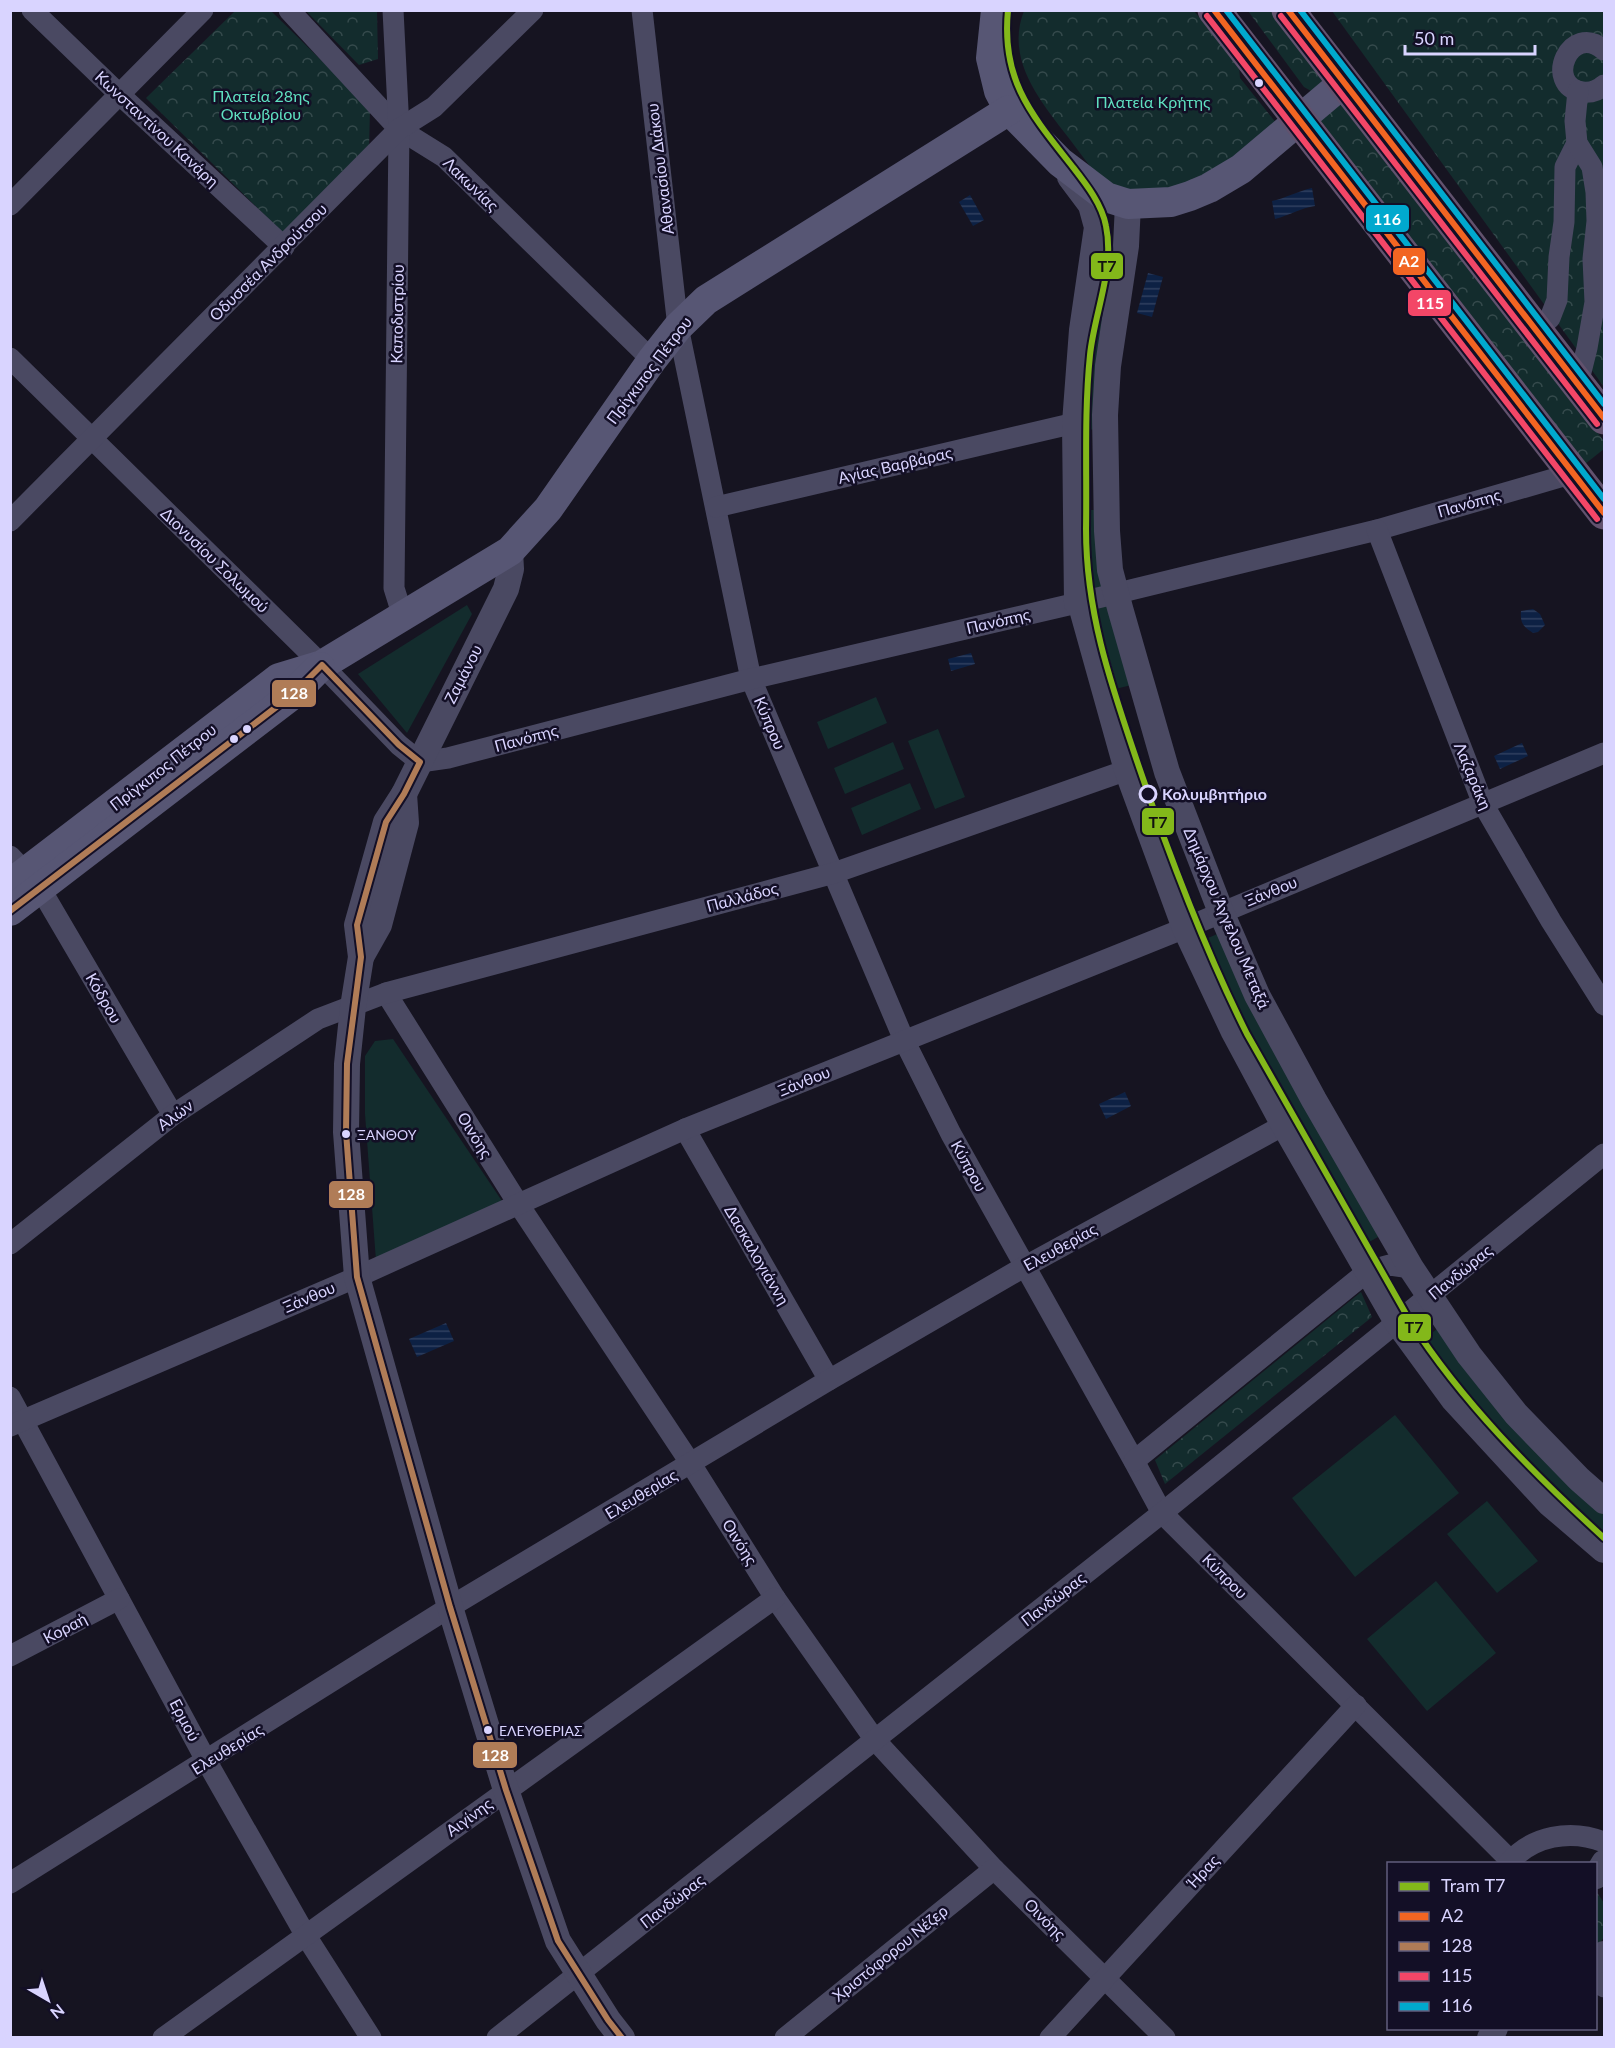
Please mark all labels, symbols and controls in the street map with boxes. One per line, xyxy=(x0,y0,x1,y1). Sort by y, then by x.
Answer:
scale bar xyxy=(1405,18,1536,56)
text: 50 m xyxy=(1414,27,1454,49)
street label: Κωνσταντίνου Κανάρη xyxy=(92,67,223,191)
unlabelled marker xyxy=(1253,77,1265,89)
park label: Πλατεία 28ης Οκτωβρίου xyxy=(212,86,310,123)
park label: Πλατεία Κρήτης xyxy=(1095,92,1211,111)
street label: Αθανασίου Διάκου xyxy=(642,102,677,236)
street label: Λακωνίας xyxy=(440,153,503,215)
street label: Οδυσσέα Ανδρούτσου xyxy=(205,199,330,324)
line badge: 116 xyxy=(1365,204,1410,233)
text: 116 xyxy=(1373,209,1401,228)
line badge: Α2 xyxy=(1392,247,1426,276)
text: Α2 xyxy=(1398,251,1419,270)
line badge: Τ7 xyxy=(1090,252,1124,280)
text: Τ7 xyxy=(1098,256,1116,275)
street label: Καποδιστρίου xyxy=(386,264,407,364)
line badge: 115 xyxy=(1407,289,1452,317)
text: 115 xyxy=(1416,293,1444,312)
street label: Πρίγκιπος Πέτρου xyxy=(602,312,695,427)
street label: Αγίας Βαρβάρας xyxy=(836,442,954,487)
street label: Πανόπης xyxy=(1435,484,1503,521)
street label: Διονυσίου Σολωμού xyxy=(157,503,273,616)
street label: Πανόπης xyxy=(964,604,1032,637)
street label: Ζαμάνου xyxy=(440,641,485,706)
line badge: 128 xyxy=(271,679,317,708)
text: 128 xyxy=(280,683,308,702)
street label: Κύπρου xyxy=(751,693,790,752)
street label: Πρίγκιπος Πέτρου xyxy=(106,719,220,814)
street label: Πανόπης xyxy=(492,720,560,755)
unlabelled marker xyxy=(241,723,253,735)
unlabelled marker xyxy=(228,733,240,745)
street label: Λαζαράκη xyxy=(1451,739,1496,812)
place label: Κολυμβητήριο xyxy=(1162,784,1267,803)
marker: Κολυμβητήριο xyxy=(1139,785,1157,803)
line badge: Τ7 xyxy=(1141,807,1175,836)
text: Τ7 xyxy=(1149,812,1167,831)
street label: Δημάρχου Άγγελου Μεταξά xyxy=(1180,824,1275,1012)
street label: Ξάνθου xyxy=(1242,871,1300,910)
street label: Παλλάδος xyxy=(704,878,780,915)
street label: Κόδρου xyxy=(83,969,126,1026)
street label: Ξάνθου xyxy=(775,1061,833,1100)
street label: Αλών xyxy=(153,1095,196,1134)
street label: Οινόης xyxy=(454,1108,497,1162)
place label: ΞΑΝΘΟΥ xyxy=(357,1126,417,1143)
marker: ΞΑΝΘΟΥ xyxy=(340,1128,352,1140)
street label: Κύπρου xyxy=(948,1137,991,1195)
line badge: 128 xyxy=(328,1180,374,1209)
text: 128 xyxy=(337,1184,365,1203)
street label: Δασκαλογιάννη xyxy=(721,1201,794,1308)
street label: Ελευθερίας xyxy=(1020,1218,1100,1274)
street label: Πανδώρας xyxy=(1424,1240,1496,1303)
street label: Ξάνθου xyxy=(280,1277,338,1316)
line badge: Τ7 xyxy=(1397,1313,1432,1342)
text: Τ7 xyxy=(1405,1317,1423,1336)
street label: Ελευθερίας xyxy=(601,1464,681,1523)
street label: Οινόης xyxy=(719,1515,762,1569)
street label: Κύπρου xyxy=(1199,1549,1252,1602)
street label: Πανδώρας xyxy=(1017,1567,1089,1630)
street label: Κοραή xyxy=(40,1608,90,1647)
street label: Ερμού xyxy=(166,1695,204,1744)
street label: Ελευθερίας xyxy=(187,1719,267,1778)
place label: ΕΛΕΥΘΕΡΙΑΣ xyxy=(499,1722,582,1739)
marker: ΕΛΕΥΘΕΡΙΑΣ xyxy=(482,1724,494,1736)
line badge: 128 xyxy=(472,1741,518,1769)
text: 128 xyxy=(481,1745,509,1764)
street label: Αιγίνης xyxy=(442,1793,496,1840)
street label: Ήρας xyxy=(1181,1850,1223,1892)
legend xyxy=(1387,1862,1597,2030)
street label: Πανδώρας xyxy=(636,1869,708,1932)
text: Tram Τ7 xyxy=(1441,1874,1506,1896)
street label: Οινόης xyxy=(1021,1894,1070,1944)
street label: Χριστόφορου Νέζερ xyxy=(828,1900,951,2005)
text: Α2 xyxy=(1441,1904,1464,1926)
text: 128 xyxy=(1441,1934,1472,1956)
text: 115 xyxy=(1441,1964,1472,1986)
north arrow xyxy=(18,1970,78,2030)
text: 116 xyxy=(1441,1994,1472,2016)
text: N xyxy=(47,2001,69,2023)

